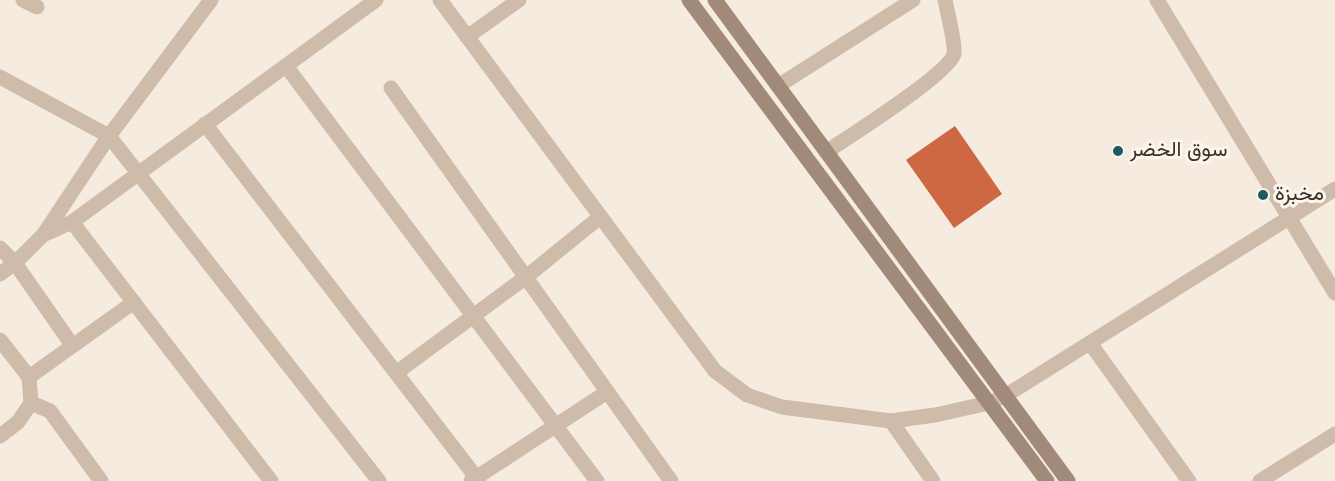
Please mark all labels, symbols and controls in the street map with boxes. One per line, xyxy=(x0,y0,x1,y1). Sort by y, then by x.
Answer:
place label: سوق الخضر xyxy=(1130,138,1227,164)
marker: سوق الخضر xyxy=(1111,144,1125,158)
place label: مخبزة xyxy=(1275,182,1324,208)
marker: مخبزة xyxy=(1256,188,1270,202)

